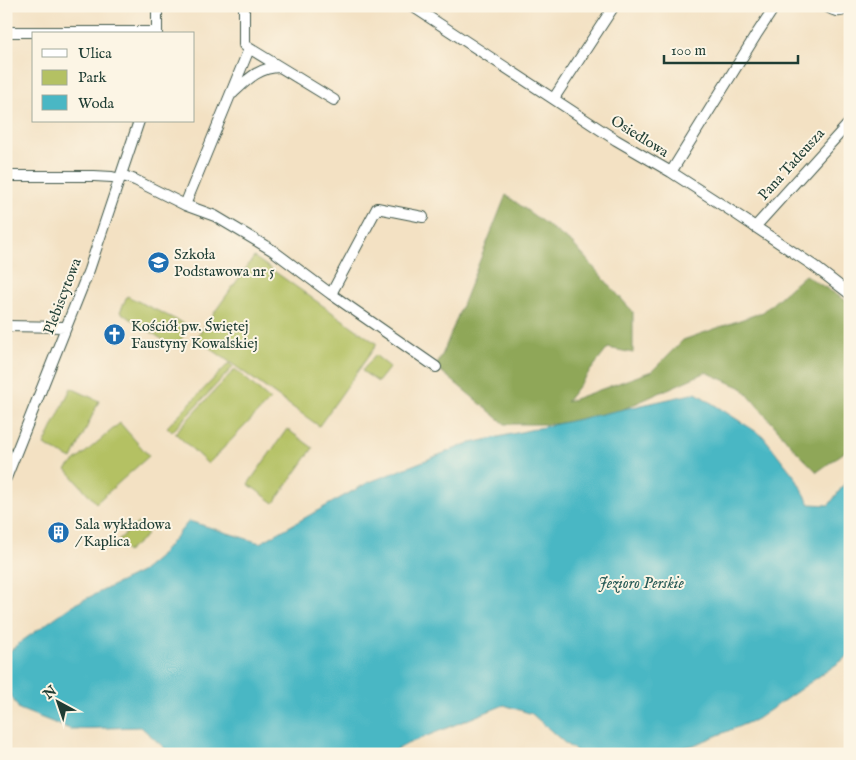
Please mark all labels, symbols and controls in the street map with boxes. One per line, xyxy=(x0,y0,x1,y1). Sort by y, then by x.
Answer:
legend xyxy=(32,32,195,122)
scale bar xyxy=(664,32,797,64)
text: 100 m xyxy=(671,41,707,60)
text: Ulica xyxy=(78,44,112,63)
text: Park xyxy=(78,68,108,87)
text: Woda xyxy=(78,94,115,113)
street label: Osiedlowa xyxy=(607,111,673,162)
street label: Pana Tadeusza xyxy=(754,124,829,204)
place label: Szkoła Podstawowa nr 5 xyxy=(174,245,275,281)
school or university icon: Szkoła Podstawowa nr 5 xyxy=(146,251,170,275)
street label: Plebiscytowa xyxy=(39,255,86,337)
place label: Kościół pw. Świętej Faustyny Kowalskiej xyxy=(131,317,258,353)
church icon: Kościół pw. Świętej Faustyny Kowalskiej xyxy=(103,323,127,347)
place label: Sala wykładowa / Kaplica xyxy=(75,515,171,551)
building icon: Sala wykładowa / Kaplica xyxy=(47,521,71,545)
water label: Jezioro Perskie xyxy=(598,574,684,594)
north arrow xyxy=(32,678,82,728)
text: N xyxy=(39,682,61,704)

